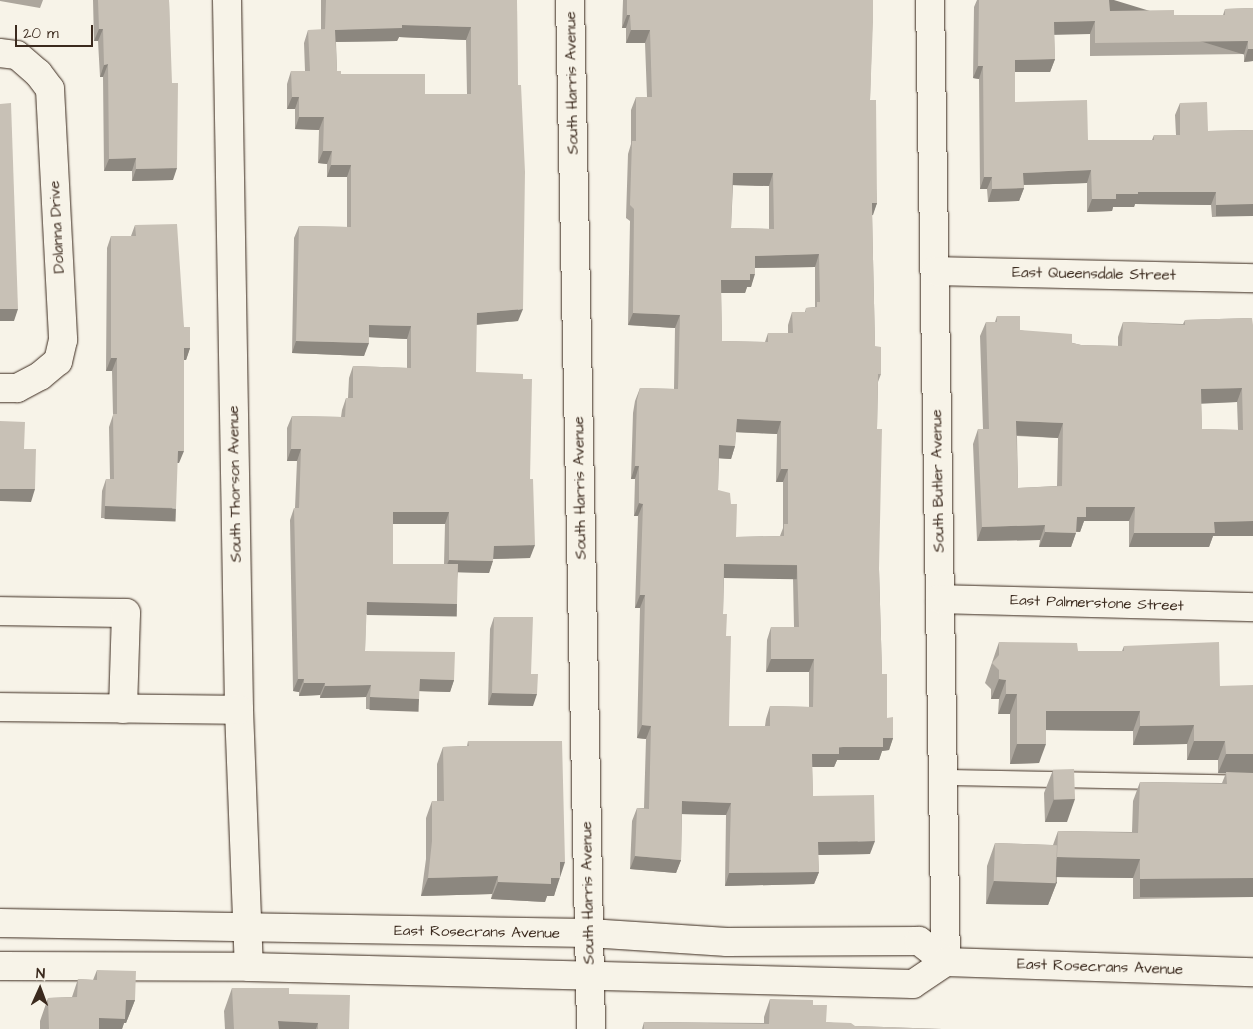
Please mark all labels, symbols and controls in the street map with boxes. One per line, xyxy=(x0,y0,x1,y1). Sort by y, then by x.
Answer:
street label: South Harris Avenue xyxy=(562,11,582,155)
scale bar xyxy=(18,15,95,47)
text: 20 m xyxy=(23,23,59,44)
street label: Dolanna Drive xyxy=(46,180,68,274)
street label: East Queensdale Street xyxy=(1012,264,1176,284)
street label: South Thorson Avenue xyxy=(225,405,245,563)
street label: South Butler Avenue xyxy=(928,409,948,553)
street label: South Harris Avenue xyxy=(570,416,590,560)
street label: East Palmerstone Street xyxy=(1010,591,1184,615)
street label: South Harris Avenue xyxy=(578,821,598,965)
street label: East Rosecrans Avenue xyxy=(394,922,560,942)
street label: East Rosecrans Avenue xyxy=(1017,955,1183,979)
north arrow xyxy=(15,964,65,1014)
text: N xyxy=(36,964,45,984)

